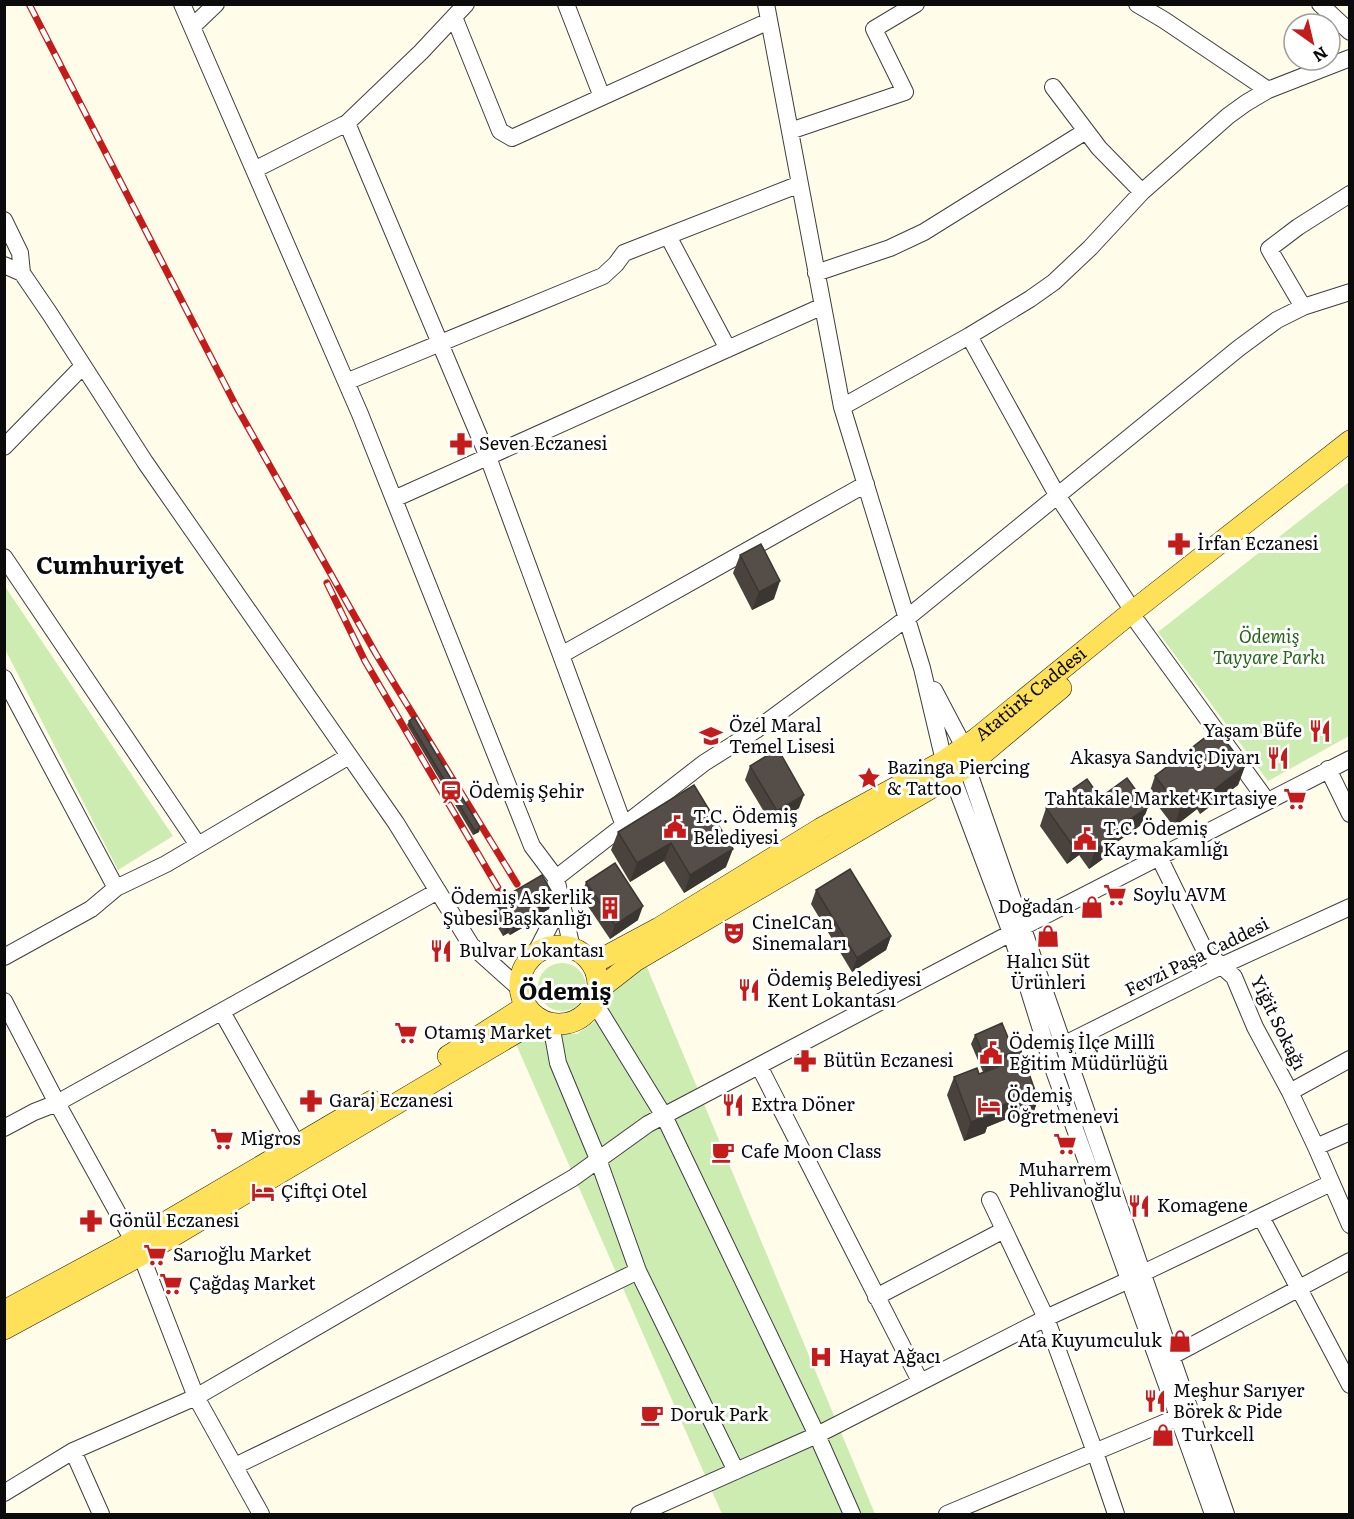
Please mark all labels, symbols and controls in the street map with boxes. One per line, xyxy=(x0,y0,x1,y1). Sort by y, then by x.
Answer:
north arrow xyxy=(1282,12,1342,72)
text: N xyxy=(1309,42,1333,69)
place label: Seven Eczanesi xyxy=(479,429,607,456)
pharmacy icon: Seven Eczanesi xyxy=(448,431,474,457)
place label: İrfan Eczanesi xyxy=(1197,529,1318,556)
pharmacy icon: İrfan Eczanesi xyxy=(1166,531,1192,557)
district label: Cumhuriyet xyxy=(36,546,185,581)
park label: Ödemiş Tayyare Parkı xyxy=(1213,622,1326,670)
street label: Atatürk Caddesi xyxy=(968,639,1091,747)
place label: Özel Maral Temel Lisesi xyxy=(729,711,835,759)
place label: Yaşam Büfe xyxy=(1203,716,1302,743)
restaurant icon: Yaşam Büfe xyxy=(1307,718,1333,744)
school or university icon: Özel Maral Temel Lisesi xyxy=(698,723,724,749)
place label: Akasya Sandviç Diyarı xyxy=(1070,743,1260,770)
restaurant icon: Akasya Sandviç Diyarı xyxy=(1265,745,1291,771)
place label: Bazinga Piercing & Tattoo xyxy=(887,753,1031,801)
place icon: Bazinga Piercing & Tattoo xyxy=(856,765,882,791)
place label: Ödemiş Şehir xyxy=(469,777,585,804)
station icon: Ödemiş Şehir xyxy=(438,779,464,805)
place label: Tahtakale Market Kırtasiye xyxy=(1044,784,1277,811)
supermarket icon: Tahtakale Market Kırtasiye xyxy=(1282,786,1308,812)
place label: T.C. Ödemiş Belediyesi xyxy=(693,802,797,850)
public building icon: T.C. Ödemiş Belediyesi xyxy=(662,814,688,840)
place label: T.C. Ödemiş Kaymakamlığı xyxy=(1103,814,1228,862)
public building icon: T.C. Ödemiş Kaymakamlığı xyxy=(1072,826,1098,852)
place label: Soylu AVM xyxy=(1133,880,1227,907)
supermarket icon: Soylu AVM xyxy=(1102,882,1128,908)
place label: Ödemiş Askerlik Şubesi Başkanlığı xyxy=(443,883,593,931)
place label: Doğadan xyxy=(998,892,1074,919)
shop icon: Doğadan xyxy=(1079,894,1105,920)
building icon: Ödemiş Askerlik Şubesi Başkanlığı xyxy=(597,895,623,921)
place label: Cine1Can Sinemaları xyxy=(752,908,847,956)
street label: Fevzi Paşa Caddesi xyxy=(1120,909,1273,1002)
theatre icon: Cine1Can Sinemaları xyxy=(721,920,747,946)
shop icon: Halıcı Süt Ürünleri xyxy=(1035,923,1061,949)
place label: Bulvar Lokantası xyxy=(459,936,604,963)
restaurant icon: Bulvar Lokantası xyxy=(428,938,454,964)
place label: Halıcı Süt Ürünleri xyxy=(1006,947,1091,995)
place label: Ödemiş Belediyesi Kent Lokantası xyxy=(767,965,922,1013)
street label: Yiğit Sokağı xyxy=(1245,970,1314,1074)
district label: Ödemiş xyxy=(519,972,611,1007)
restaurant icon: Ödemiş Belediyesi Kent Lokantası xyxy=(736,977,762,1003)
place label: Otamış Market xyxy=(424,1018,553,1045)
supermarket icon: Otamış Market xyxy=(393,1020,419,1046)
place label: Ödemiş İlçe Millî Eğitim Müdürlüğü xyxy=(1009,1028,1168,1076)
public building icon: Ödemiş İlçe Millî Eğitim Müdürlüğü xyxy=(978,1040,1004,1066)
place label: Bütün Eczanesi xyxy=(823,1046,954,1073)
pharmacy icon: Bütün Eczanesi xyxy=(792,1048,818,1074)
place label: Ödemiş Öğretmenevi xyxy=(1007,1081,1119,1129)
place label: Garaj Eczanesi xyxy=(329,1086,453,1113)
pharmacy icon: Garaj Eczanesi xyxy=(298,1088,324,1114)
place label: Extra Döner xyxy=(751,1090,855,1117)
restaurant icon: Extra Döner xyxy=(720,1092,746,1118)
hotel icon: Ödemiş Öğretmenevi xyxy=(976,1093,1002,1119)
place label: Migros xyxy=(240,1124,301,1151)
supermarket icon: Migros xyxy=(209,1126,235,1152)
supermarket icon: Muharrem Pehlivanoğlu xyxy=(1052,1131,1078,1157)
place label: Cafe Moon Class xyxy=(741,1137,881,1164)
cafe icon: Cafe Moon Class xyxy=(710,1139,736,1165)
place label: Muharrem Pehlivanoğlu xyxy=(1009,1155,1121,1203)
place label: Çiftçi Otel xyxy=(281,1177,367,1204)
hotel icon: Çiftçi Otel xyxy=(250,1179,276,1205)
place label: Komagene xyxy=(1157,1191,1248,1218)
restaurant icon: Komagene xyxy=(1126,1193,1152,1219)
place label: Gönül Eczanesi xyxy=(109,1206,239,1233)
pharmacy icon: Gönül Eczanesi xyxy=(78,1208,104,1234)
place label: Sarıoğlu Market xyxy=(173,1240,312,1267)
supermarket icon: Sarıoğlu Market xyxy=(142,1242,168,1268)
place label: Çağdaş Market xyxy=(189,1269,316,1296)
supermarket icon: Çağdaş Market xyxy=(158,1271,184,1297)
place label: Ata Kuyumculuk xyxy=(1018,1326,1163,1353)
shop icon: Ata Kuyumculuk xyxy=(1167,1328,1193,1354)
place label: Hayat Ağacı xyxy=(839,1342,941,1369)
hospital icon: Hayat Ağacı xyxy=(808,1344,834,1370)
place label: Meşhur Sarıyer Börek & Pide xyxy=(1173,1376,1305,1424)
restaurant icon: Meşhur Sarıyer Börek & Pide xyxy=(1142,1388,1168,1414)
place label: Doruk Park xyxy=(670,1400,769,1427)
cafe icon: Doruk Park xyxy=(639,1402,665,1428)
place label: Turkcell xyxy=(1181,1420,1254,1447)
shop icon: Turkcell xyxy=(1150,1422,1176,1448)

